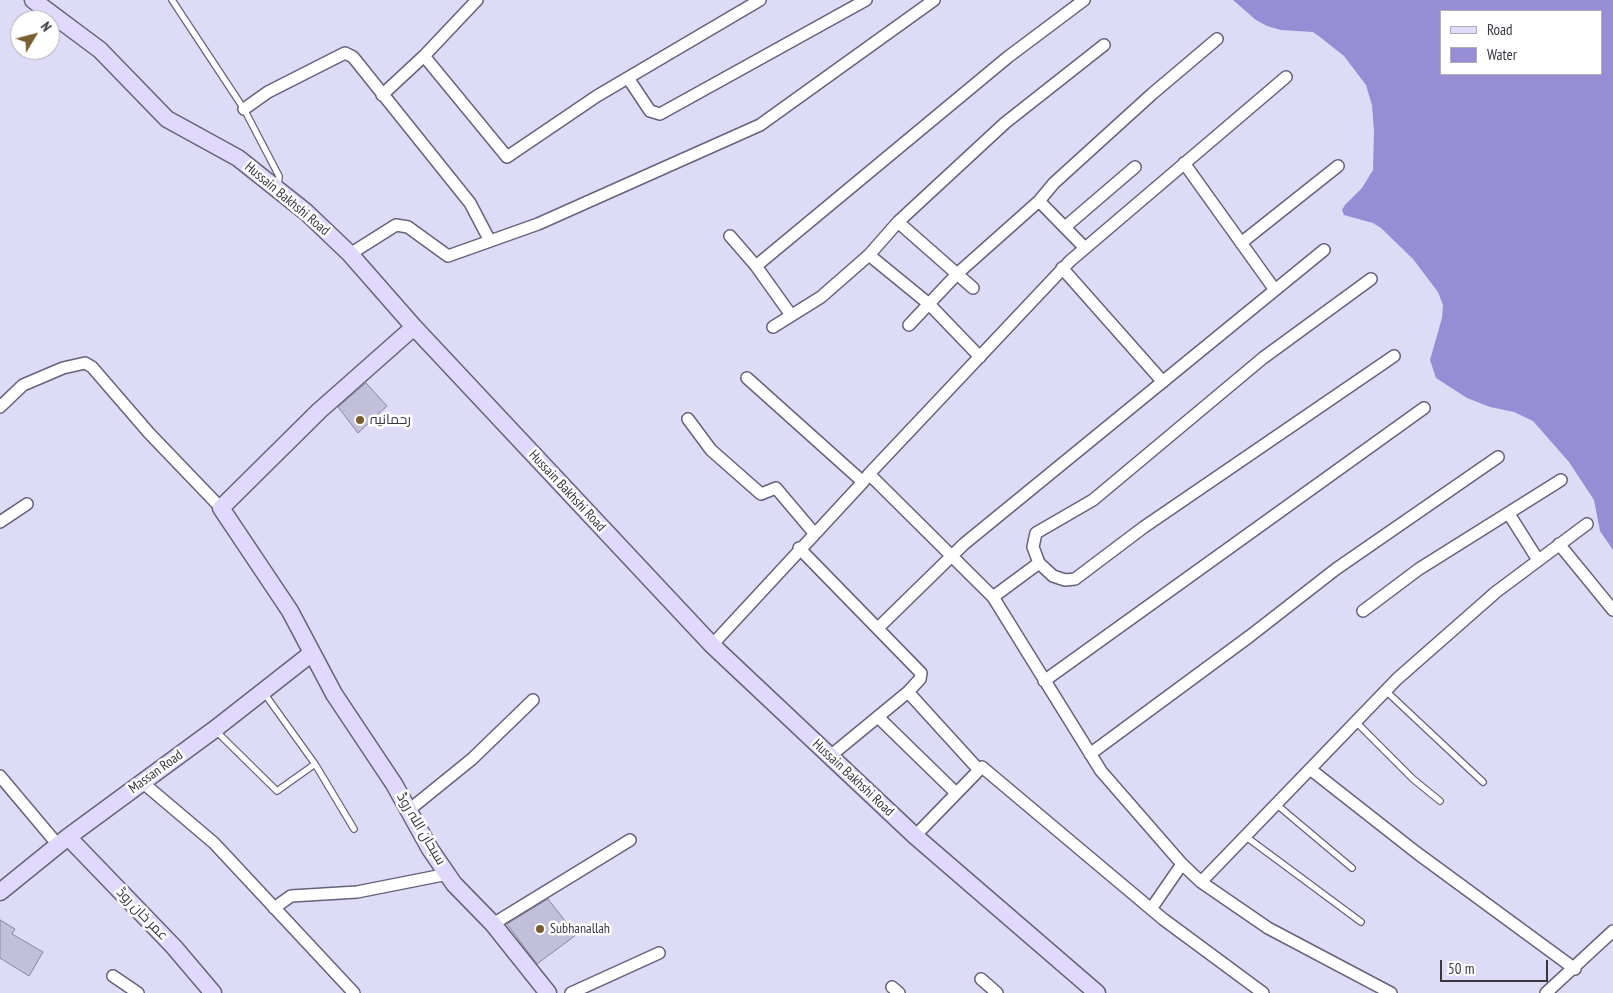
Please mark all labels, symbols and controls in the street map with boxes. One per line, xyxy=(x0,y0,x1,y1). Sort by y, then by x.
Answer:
north arrow xyxy=(10,10,60,60)
legend xyxy=(1440,10,1603,75)
text: N xyxy=(37,18,56,35)
text: Road xyxy=(1487,20,1513,39)
text: Water xyxy=(1487,45,1517,64)
street label: Hussain Bakhshi Road xyxy=(241,159,333,239)
place label: رحمانیہ xyxy=(370,412,411,428)
marker: رحمانیہ xyxy=(354,414,366,426)
street label: Hussain Bakhshi Road xyxy=(525,447,609,535)
street label: Hussain Bakhshi Road xyxy=(809,736,897,820)
street label: Massan Road xyxy=(126,747,186,797)
street label: سبحان اللہ روڈ xyxy=(393,790,449,868)
street label: عمر خان روڈ xyxy=(113,884,171,944)
place label: Subhanallah xyxy=(550,921,610,937)
marker: Subhanallah xyxy=(534,923,546,935)
scale bar xyxy=(1443,950,1550,982)
text: 50 m xyxy=(1448,959,1474,978)

